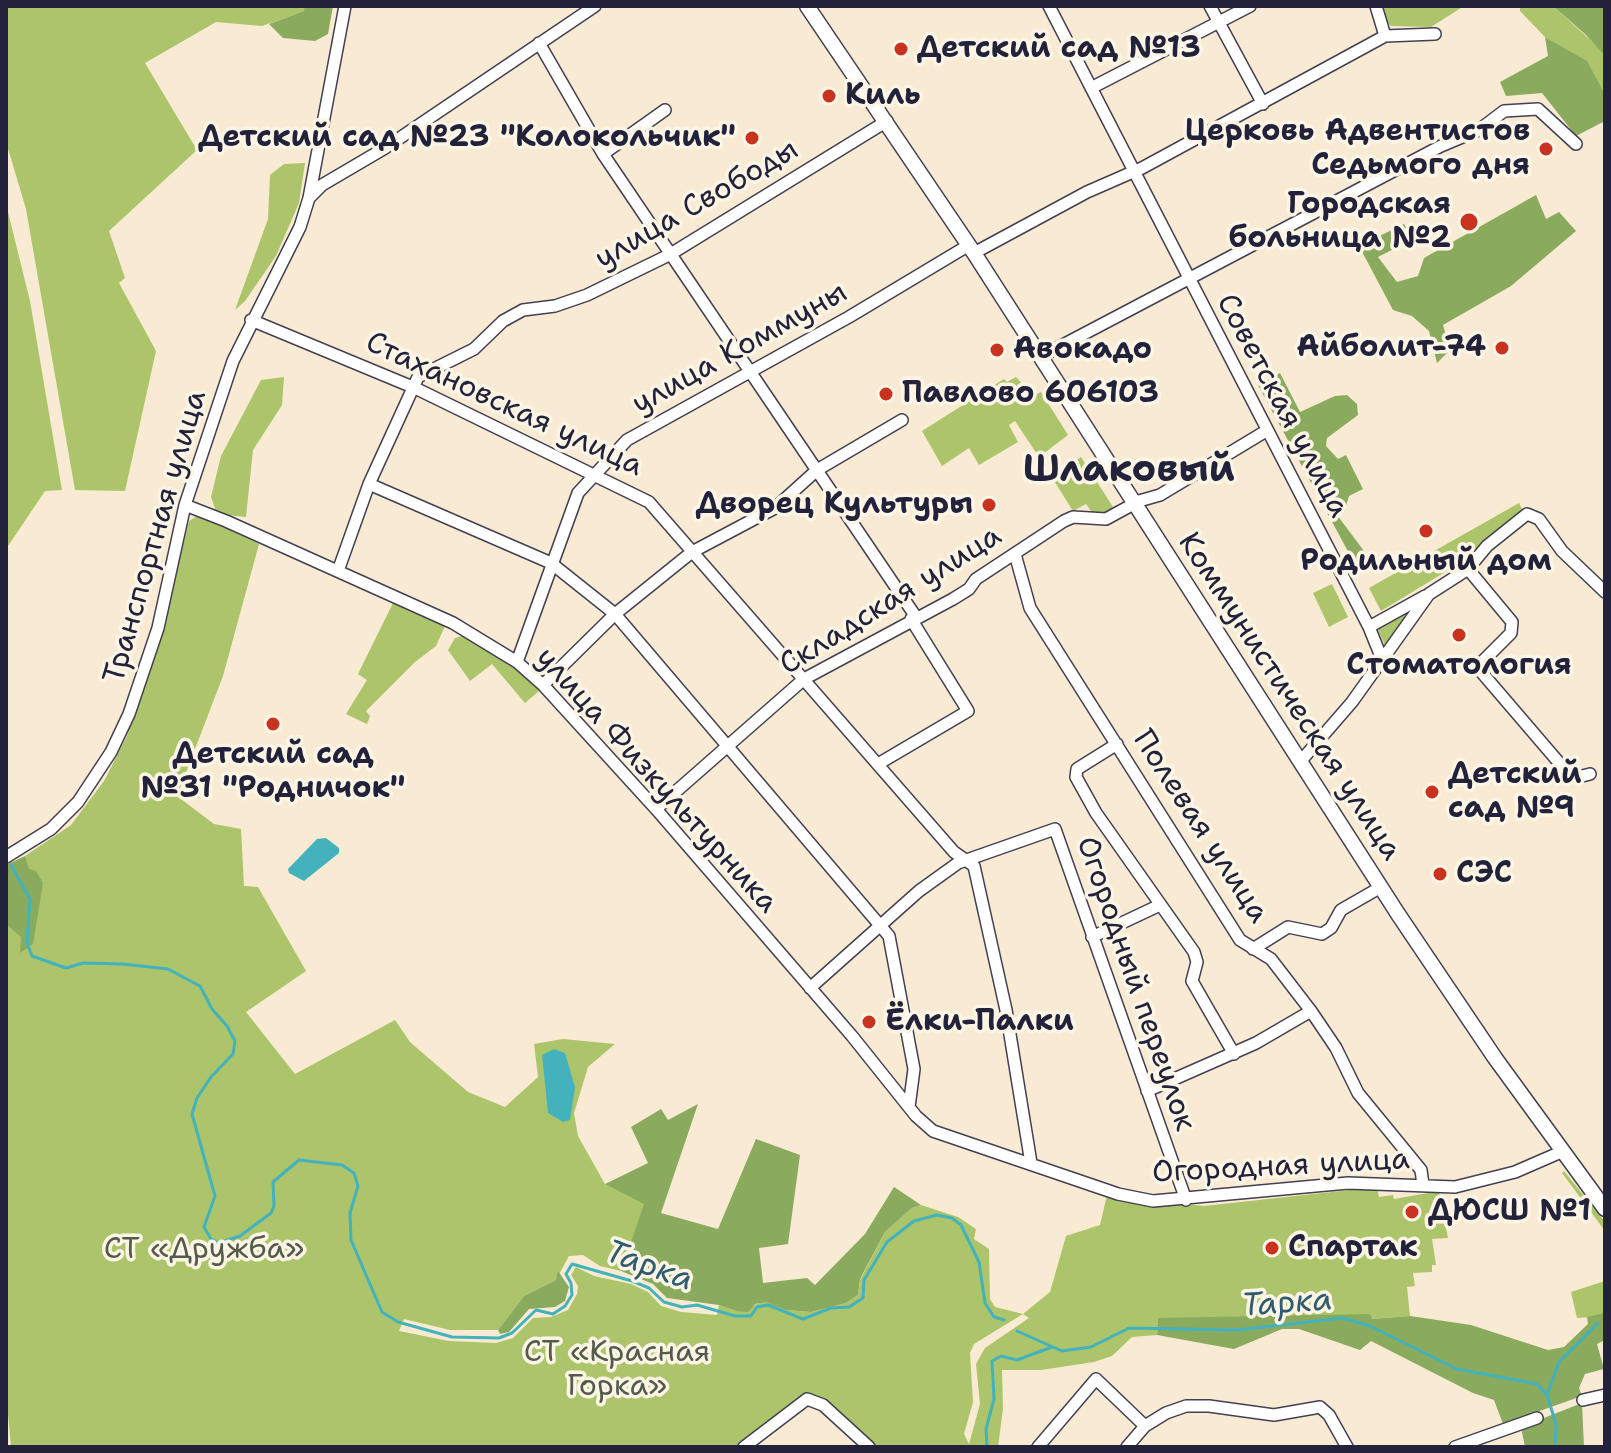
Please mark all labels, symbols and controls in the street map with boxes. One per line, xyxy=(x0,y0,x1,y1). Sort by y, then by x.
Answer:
place label: Детский сад №13 xyxy=(917,31,1201,67)
marker: Детский сад №13 xyxy=(892,40,910,58)
place label: Киль xyxy=(845,78,921,114)
marker: Киль xyxy=(820,87,838,105)
place label: Церковь Адвентистов Седьмого дня xyxy=(1185,114,1530,184)
place label: Детский сад №23 "Колокольчик" xyxy=(198,120,736,156)
marker: Детский сад №23 "Колокольчик" xyxy=(743,129,761,147)
street label: улица Свободы xyxy=(589,132,805,278)
marker: Церковь Адвентистов Седьмого дня xyxy=(1537,140,1555,158)
place label: Городская больница №2 xyxy=(1229,187,1451,258)
marker: Городская больница №2 xyxy=(1458,211,1480,233)
street label: улица Коммуны xyxy=(626,275,854,423)
street label: Советская улица xyxy=(1208,288,1356,524)
street label: Стахановская улица xyxy=(360,325,648,485)
place label: Айболит-74 xyxy=(1297,330,1486,366)
place label: Авокадо xyxy=(1013,332,1152,368)
marker: Айболит-74 xyxy=(1493,339,1511,357)
marker: Авокадо xyxy=(988,341,1006,359)
place label: Павлово 606103 xyxy=(902,376,1159,412)
marker: Павлово 606103 xyxy=(877,385,895,403)
street label: Транспортная улица xyxy=(97,386,215,688)
district label: Шлаковый xyxy=(1023,448,1235,494)
place label: Дворец Культуры xyxy=(696,487,973,523)
marker: Дворец Культуры xyxy=(980,496,998,514)
street label: Складская улица xyxy=(774,518,1008,684)
marker: Родильный дом xyxy=(1417,522,1435,540)
street label: Коммунистическая улица xyxy=(1170,526,1408,868)
place label: Родильный дом xyxy=(1300,544,1552,580)
marker: Cтоматология xyxy=(1450,626,1468,644)
street label: улица Физкультурника xyxy=(527,641,785,921)
place label: Cтоматология xyxy=(1346,648,1572,684)
marker: Детский сад №31 "Родничок" xyxy=(264,715,282,733)
street label: Полевая улица xyxy=(1124,724,1276,930)
place label: Детский сад №31 "Родничок" xyxy=(141,737,405,808)
place label: Детский сад №9 xyxy=(1448,757,1582,828)
marker: Детский сад №9 xyxy=(1423,783,1441,801)
street label: Огородный переулок xyxy=(1068,832,1202,1136)
place label: СЭС xyxy=(1456,856,1512,892)
marker: СЭС xyxy=(1431,865,1449,883)
place label: Ёлки-Палки xyxy=(885,1004,1074,1040)
marker: Ёлки-Палки xyxy=(860,1013,878,1031)
street label: Огородная улица xyxy=(1151,1142,1411,1192)
place label: ДЮСШ №1 xyxy=(1428,1194,1591,1230)
marker: ДЮСШ №1 xyxy=(1403,1203,1421,1221)
place label: Спартак xyxy=(1288,1230,1418,1266)
park label: СТ «Дружба» xyxy=(104,1232,304,1268)
water label: Тарка xyxy=(600,1233,698,1301)
marker: Спартак xyxy=(1263,1239,1281,1257)
water label: Тарка xyxy=(1240,1282,1334,1326)
park label: СТ «Красная Горка» xyxy=(524,1335,710,1406)

